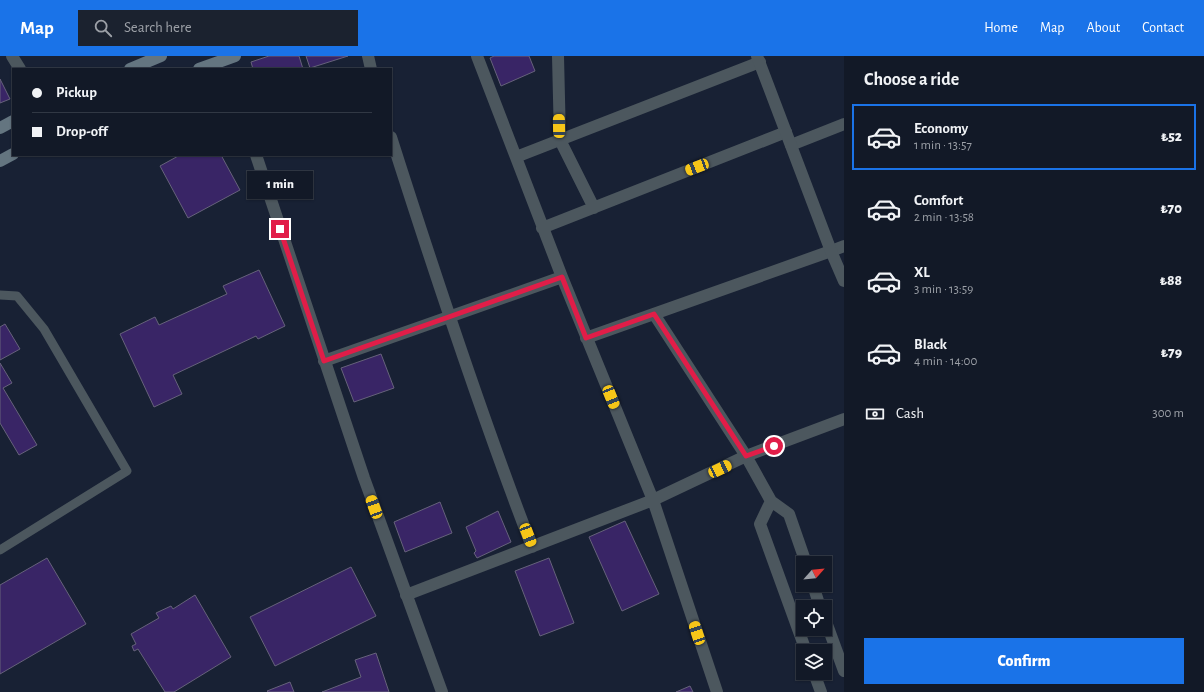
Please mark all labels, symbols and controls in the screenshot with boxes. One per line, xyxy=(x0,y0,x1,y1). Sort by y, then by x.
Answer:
search box xyxy=(78,10,358,46)
icon: search xyxy=(92,17,114,39)
text: Map xyxy=(20,19,54,38)
text: Search here xyxy=(124,20,192,35)
text: Home xyxy=(984,21,1018,35)
text: Map xyxy=(1040,21,1064,35)
text: About xyxy=(1086,21,1120,35)
text: Contact xyxy=(1142,21,1184,35)
text: Choose a ride xyxy=(864,71,959,89)
text: Pickup xyxy=(56,85,97,100)
car xyxy=(553,114,565,138)
icon: car xyxy=(866,119,902,155)
text: Economy xyxy=(914,121,968,136)
text: Drop-off xyxy=(56,124,108,139)
text: ₺52 xyxy=(1161,129,1182,144)
text: 1 min · 13:57 xyxy=(914,139,972,152)
car xyxy=(684,157,710,177)
callout: 1 min xyxy=(247,171,313,199)
text: 1 min xyxy=(266,178,294,191)
icon: car xyxy=(866,191,902,227)
text: Comfort xyxy=(914,193,963,208)
text: ₺70 xyxy=(1160,201,1182,216)
text: 2 min · 13:58 xyxy=(914,211,974,224)
route end xyxy=(271,220,289,238)
icon: car xyxy=(866,263,902,299)
text: XL xyxy=(914,265,930,280)
text: ₺88 xyxy=(1160,273,1182,288)
text: 3 min · 13:59 xyxy=(914,283,973,296)
icon: car xyxy=(866,335,902,371)
text: Black xyxy=(914,337,947,352)
text: ₺79 xyxy=(1161,345,1182,360)
text: 4 min · 14:00 xyxy=(914,355,977,368)
car xyxy=(601,384,621,410)
icon: cash xyxy=(864,403,886,425)
text: Cash xyxy=(896,406,924,421)
text: 300 m xyxy=(1152,407,1184,420)
route start xyxy=(765,437,783,455)
car xyxy=(707,458,733,480)
car xyxy=(364,494,384,520)
car xyxy=(518,522,538,548)
north arrow xyxy=(796,556,832,592)
map controls xyxy=(796,556,832,680)
button: locate xyxy=(796,600,832,636)
car xyxy=(688,620,706,646)
button: Confirm xyxy=(864,638,1184,684)
button: layers xyxy=(796,644,832,680)

